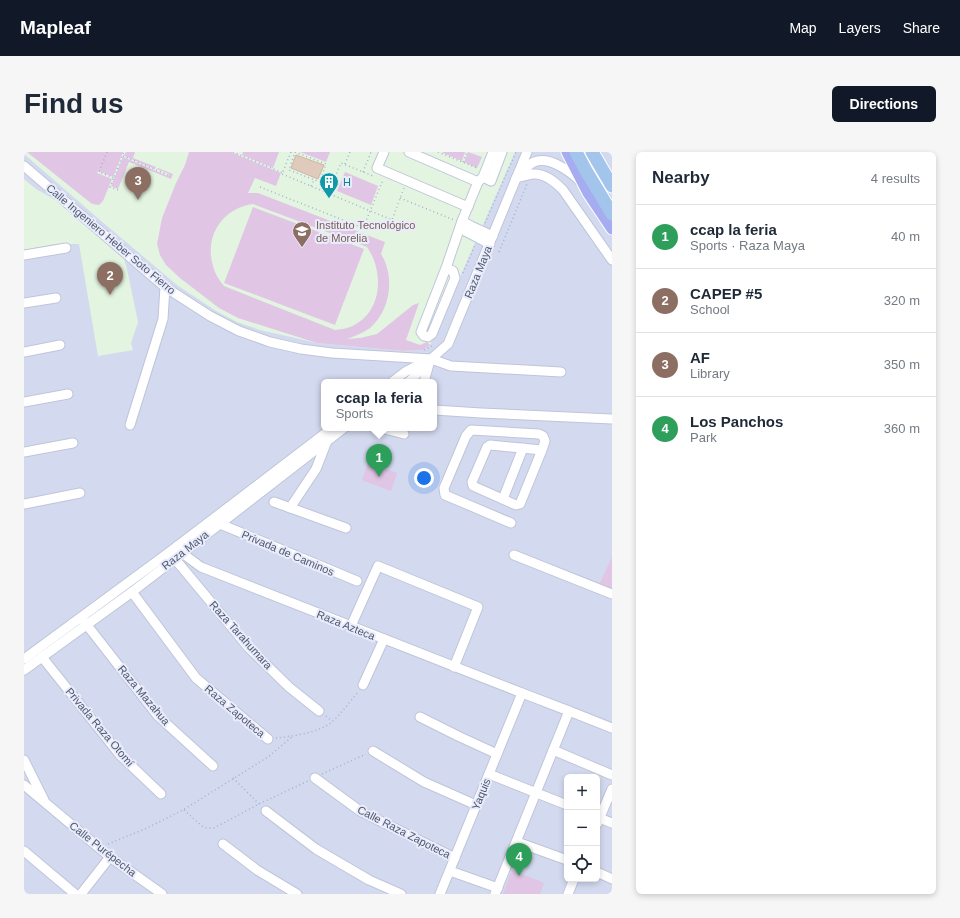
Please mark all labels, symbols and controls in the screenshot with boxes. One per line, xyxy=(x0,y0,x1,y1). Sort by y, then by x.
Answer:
text: Mapleaf xyxy=(20,17,91,38)
text: Map xyxy=(789,20,817,36)
text: Layers xyxy=(839,20,881,36)
text: Share xyxy=(903,20,940,36)
button: Directions xyxy=(832,86,936,122)
text: Find us xyxy=(24,88,124,119)
pin: 3 xyxy=(125,167,151,200)
text: Nearby xyxy=(652,168,710,187)
building icon: H xyxy=(318,171,340,199)
text: 4 results xyxy=(871,171,920,186)
place label: H xyxy=(343,176,351,188)
street label: Calle Ingeniero Heber Soto Fierro xyxy=(44,182,178,296)
place label: Instituto Tecnológico de Morelia xyxy=(316,219,415,244)
school or university icon: Instituto Tecnológico de Morelia xyxy=(291,220,313,248)
text: ccap la feria xyxy=(690,221,777,238)
text: 1 xyxy=(661,229,669,244)
text: 40 m xyxy=(891,229,920,244)
text: Sports · Raza Maya xyxy=(690,238,805,253)
street label: Raza Maya xyxy=(462,243,494,300)
pin: 2 xyxy=(97,262,123,295)
text: CAPEP #5 xyxy=(690,285,762,302)
text: 2 xyxy=(661,293,669,308)
text: 320 m xyxy=(884,293,920,308)
text: School xyxy=(690,302,730,317)
text: AF xyxy=(690,349,710,366)
text: 3 xyxy=(661,357,669,372)
text: 350 m xyxy=(884,357,920,372)
text: Library xyxy=(690,366,730,381)
popup xyxy=(321,379,437,431)
text: ccap la feria xyxy=(336,389,422,406)
text: Sports xyxy=(336,406,373,421)
text: Los Panchos xyxy=(690,413,783,430)
text: 4 xyxy=(661,421,669,436)
text: 360 m xyxy=(884,421,920,436)
text: Park xyxy=(690,430,717,445)
pin: 1 xyxy=(366,444,392,477)
your location xyxy=(414,468,434,488)
street label: Raza Maya xyxy=(159,528,211,572)
street label: Privada de Caminos xyxy=(240,528,336,578)
street label: Raza Tarahumara xyxy=(207,599,275,672)
street label: Raza Azteca xyxy=(315,608,378,642)
street label: Raza Mazahua xyxy=(116,663,173,728)
street label: Raza Zapoteca xyxy=(203,682,268,740)
street label: Privada Raza Otomí xyxy=(64,685,136,769)
map controls xyxy=(564,774,600,882)
button: + xyxy=(564,774,600,810)
street label: Yaquis xyxy=(469,776,493,811)
street label: Calle Raza Zapoteca xyxy=(356,803,453,861)
button: − xyxy=(564,810,600,846)
street label: Calle Purépecha xyxy=(67,819,139,879)
pin: 4 xyxy=(506,843,532,876)
button: locate xyxy=(564,846,600,882)

